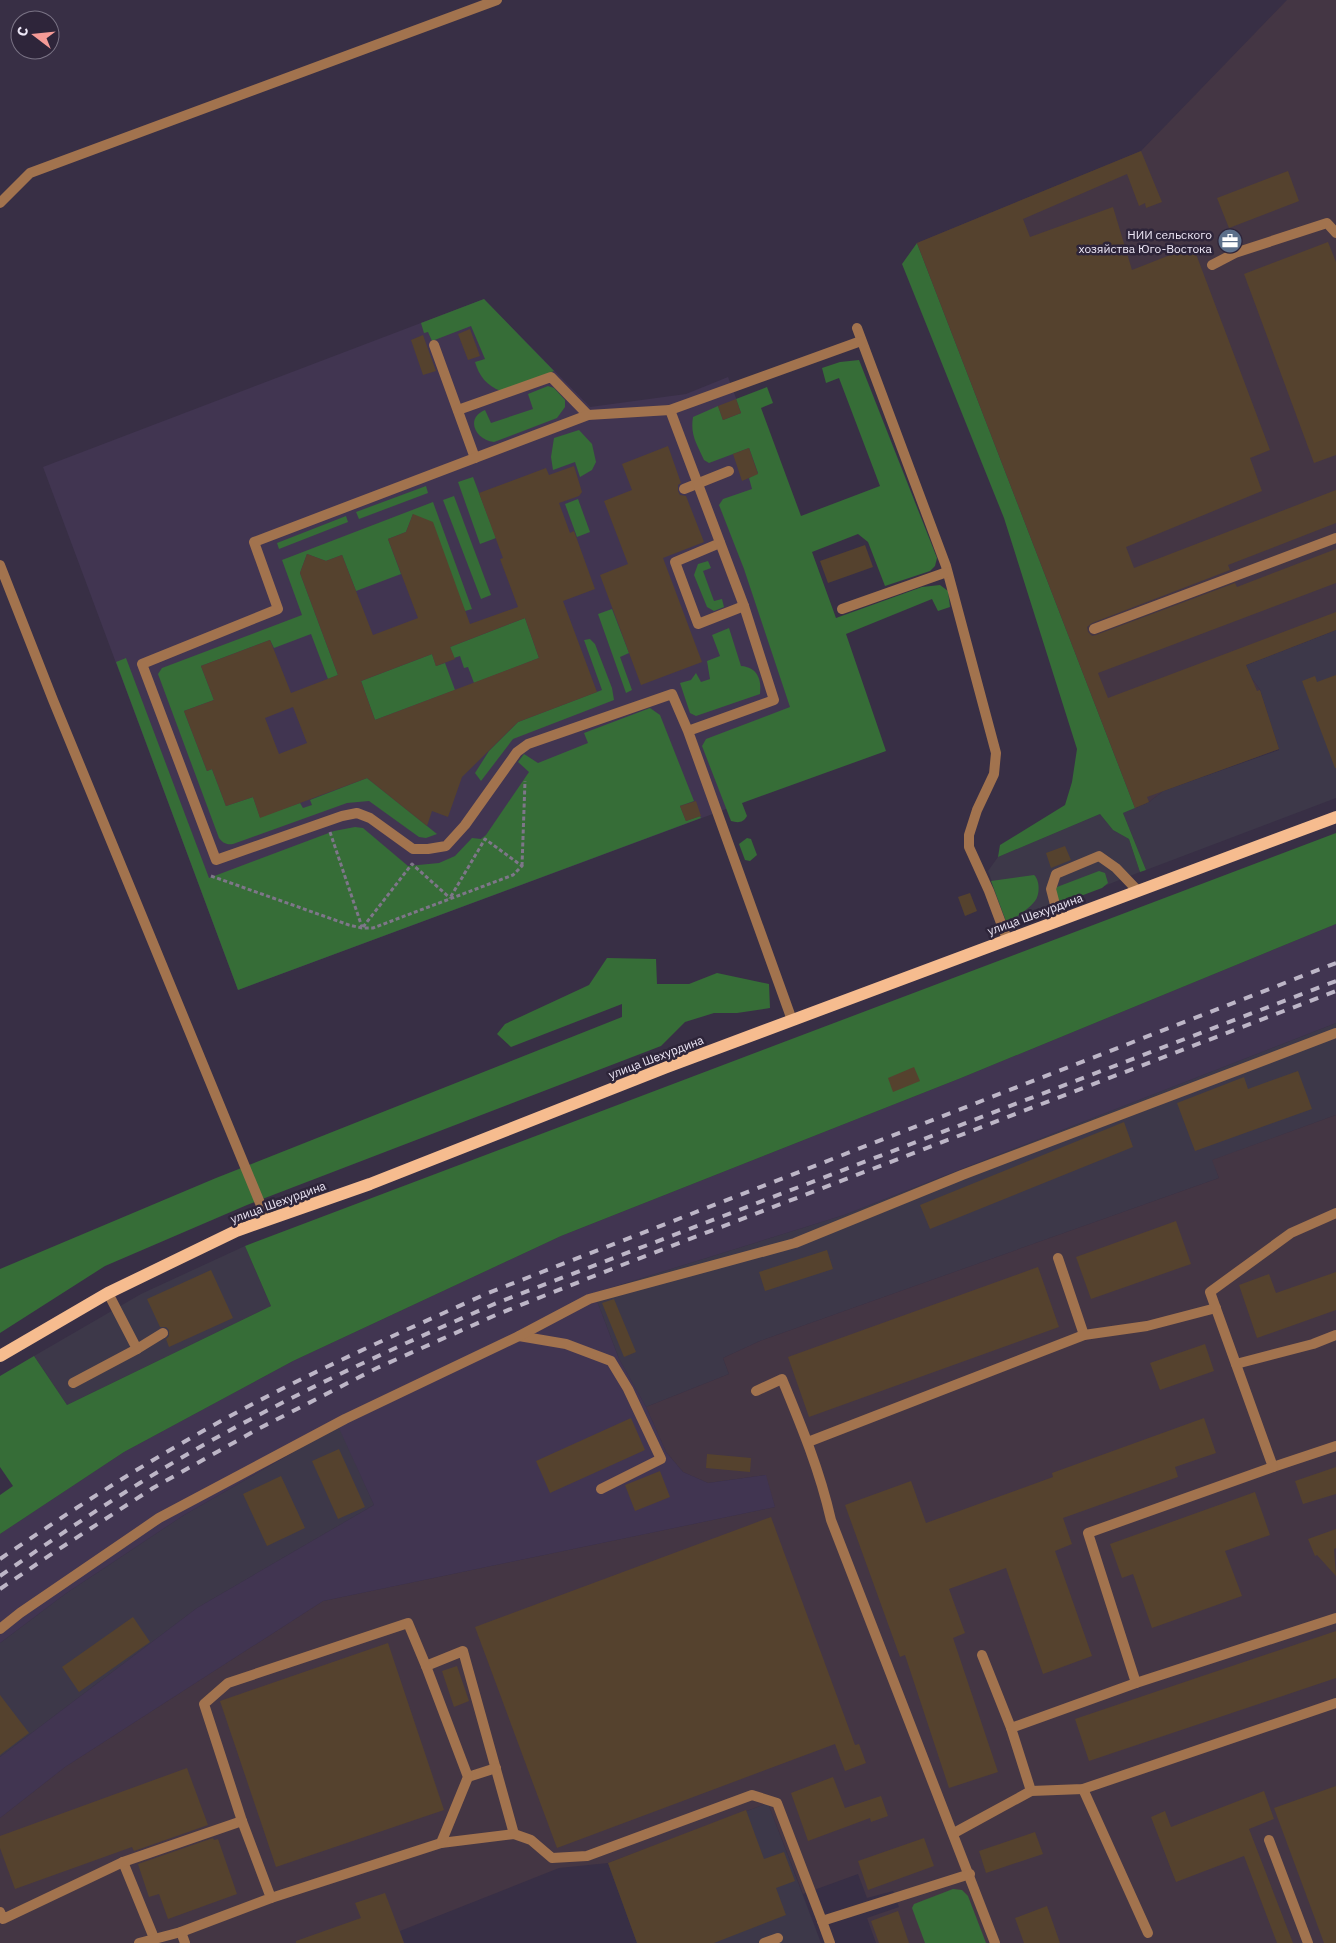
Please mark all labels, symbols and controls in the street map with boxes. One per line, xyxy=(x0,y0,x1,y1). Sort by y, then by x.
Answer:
north arrow xyxy=(10,10,60,60)
text: С xyxy=(13,25,32,38)
place label: НИИ сельского хозяйства Юго-Востока xyxy=(1078,227,1213,256)
office icon: НИИ сельского хозяйства Юго-Востока xyxy=(1217,228,1243,254)
street label: улица Шехурдина xyxy=(985,890,1085,938)
street label: улица Шехурдина xyxy=(606,1032,706,1082)
street label: улица Шехурдина xyxy=(228,1178,328,1226)

